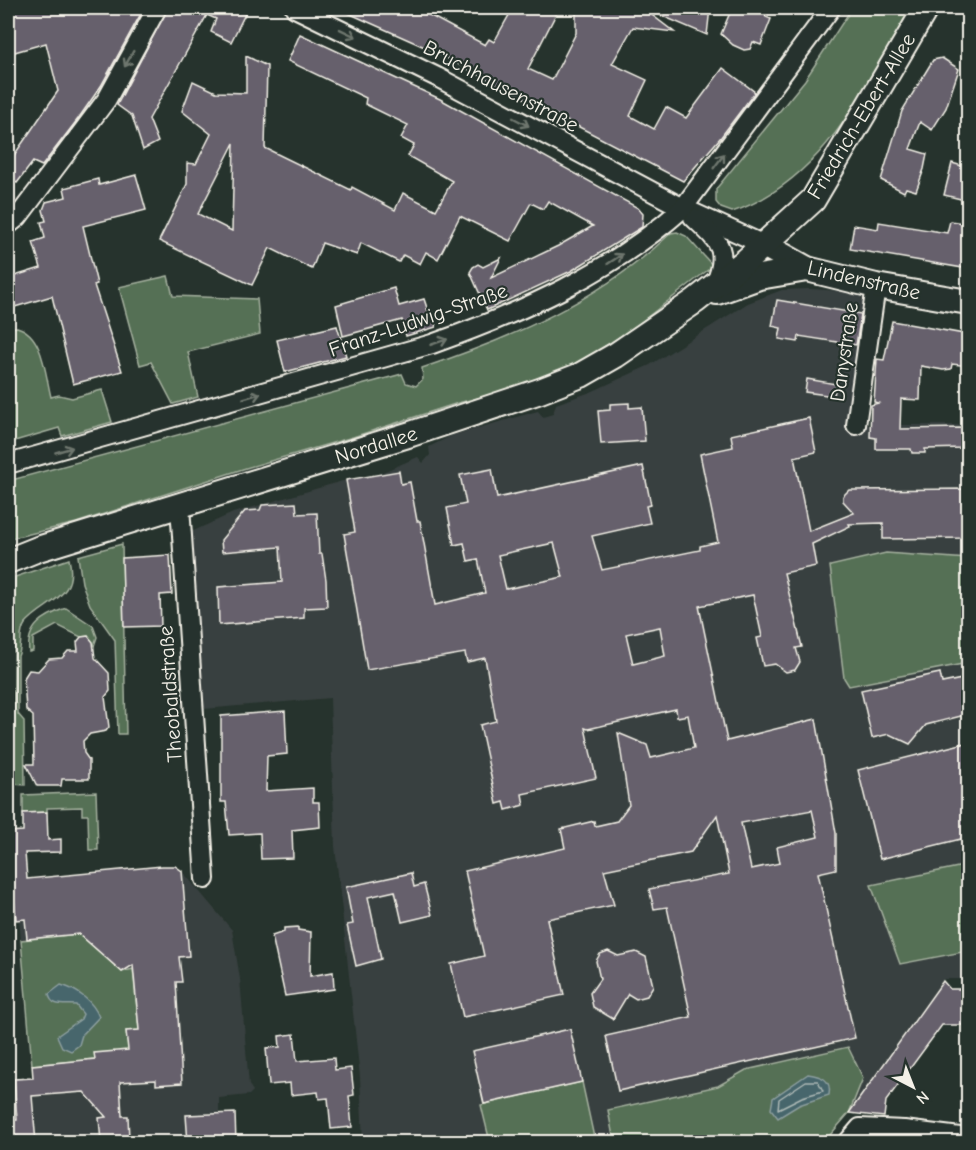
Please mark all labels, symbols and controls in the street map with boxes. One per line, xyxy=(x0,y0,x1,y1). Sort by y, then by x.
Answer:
one-way arrow xyxy=(338,28,356,40)
street label: Friedrich-Ebert-Allee xyxy=(802,29,920,203)
street label: Bruchhausenstraße xyxy=(419,35,583,137)
one-way arrow xyxy=(123,50,135,67)
one-way arrow xyxy=(512,117,530,128)
one-way arrow xyxy=(712,154,725,170)
one-way arrow xyxy=(606,253,623,265)
street label: Lindenstraße xyxy=(805,255,923,305)
street label: Franz-Ludwig-Straße xyxy=(326,278,510,362)
street label: Danystraße xyxy=(825,301,863,403)
one-way arrow xyxy=(429,335,448,346)
one-way arrow xyxy=(242,390,261,401)
street label: Nordallee xyxy=(332,421,420,469)
one-way arrow xyxy=(54,443,73,455)
street label: Theobaldstraße xyxy=(153,625,187,763)
north arrow xyxy=(883,1057,943,1117)
text: N xyxy=(912,1087,932,1108)

